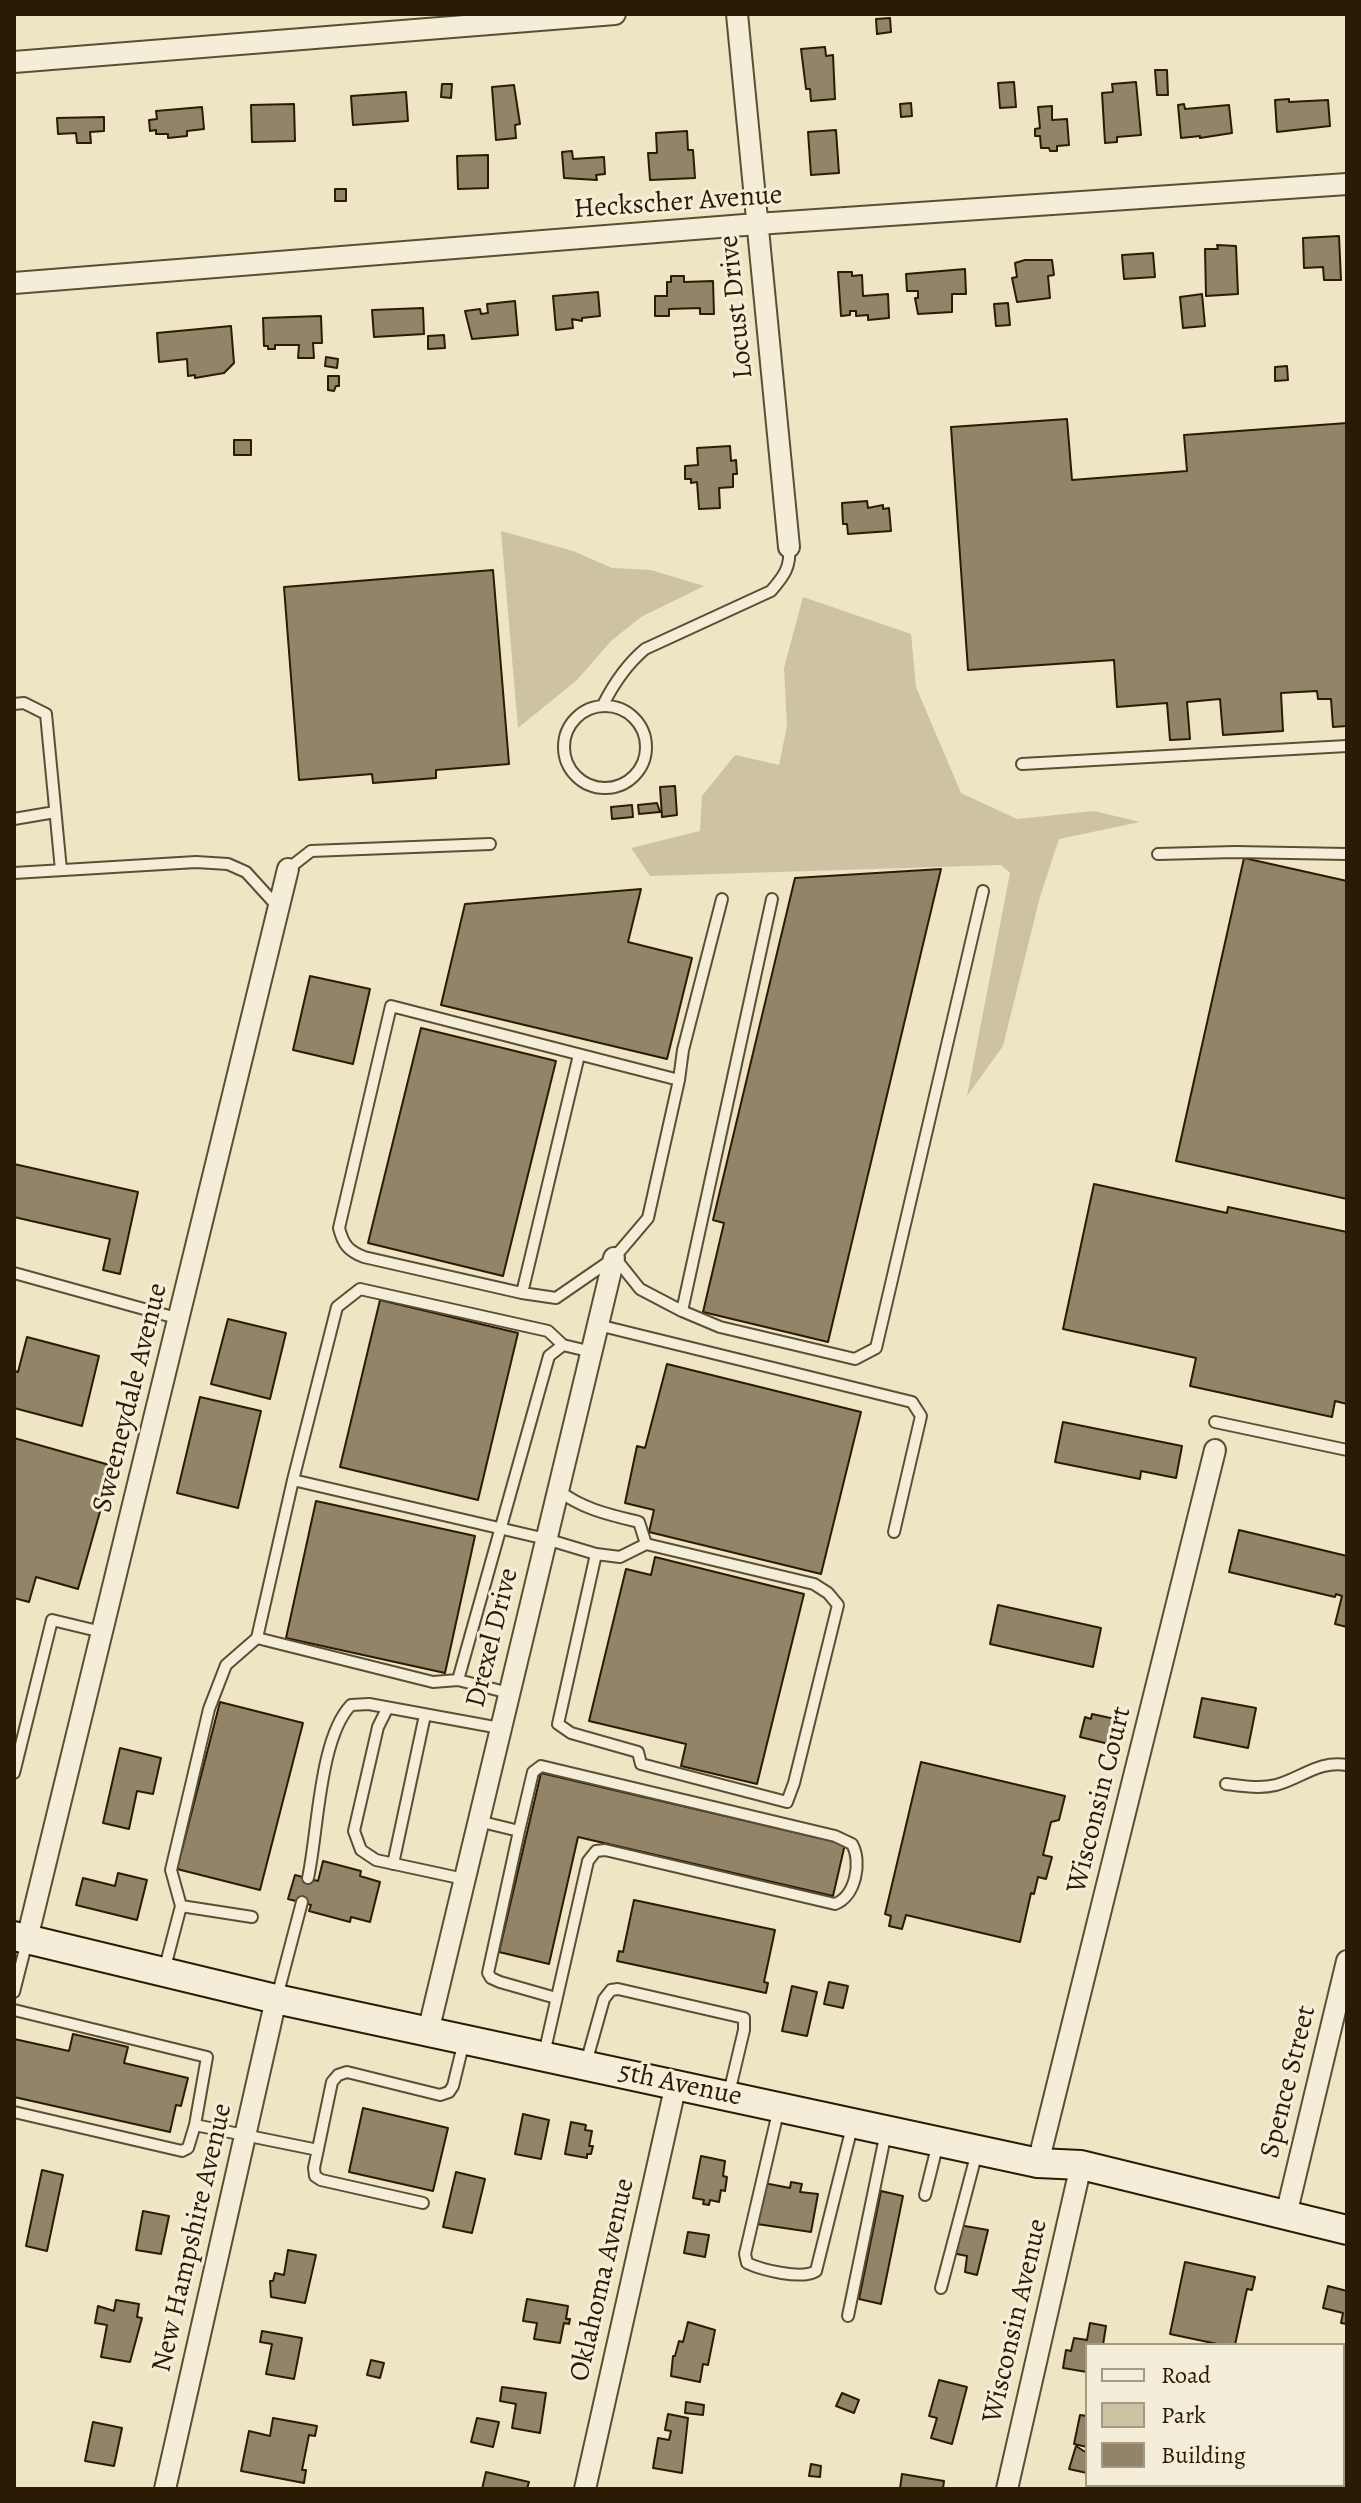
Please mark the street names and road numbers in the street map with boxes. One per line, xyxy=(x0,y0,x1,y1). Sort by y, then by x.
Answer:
street label: Heckscher Avenue xyxy=(573,179,783,227)
street label: Locust Drive xyxy=(713,234,761,380)
street label: Sweeneydale Avenue xyxy=(86,1280,176,1516)
street label: Drexel Drive xyxy=(459,1565,527,1711)
street label: Wisconsin Court xyxy=(1061,1703,1139,1897)
street label: Spence Street xyxy=(1254,2002,1324,2162)
street label: 5th Avenue xyxy=(615,2056,745,2114)
street label: New Hampshire Avenue xyxy=(146,2100,240,2376)
street label: Oklahoma Avenue xyxy=(563,2175,643,2385)
street label: Wisconsin Avenue xyxy=(976,2216,1056,2426)

